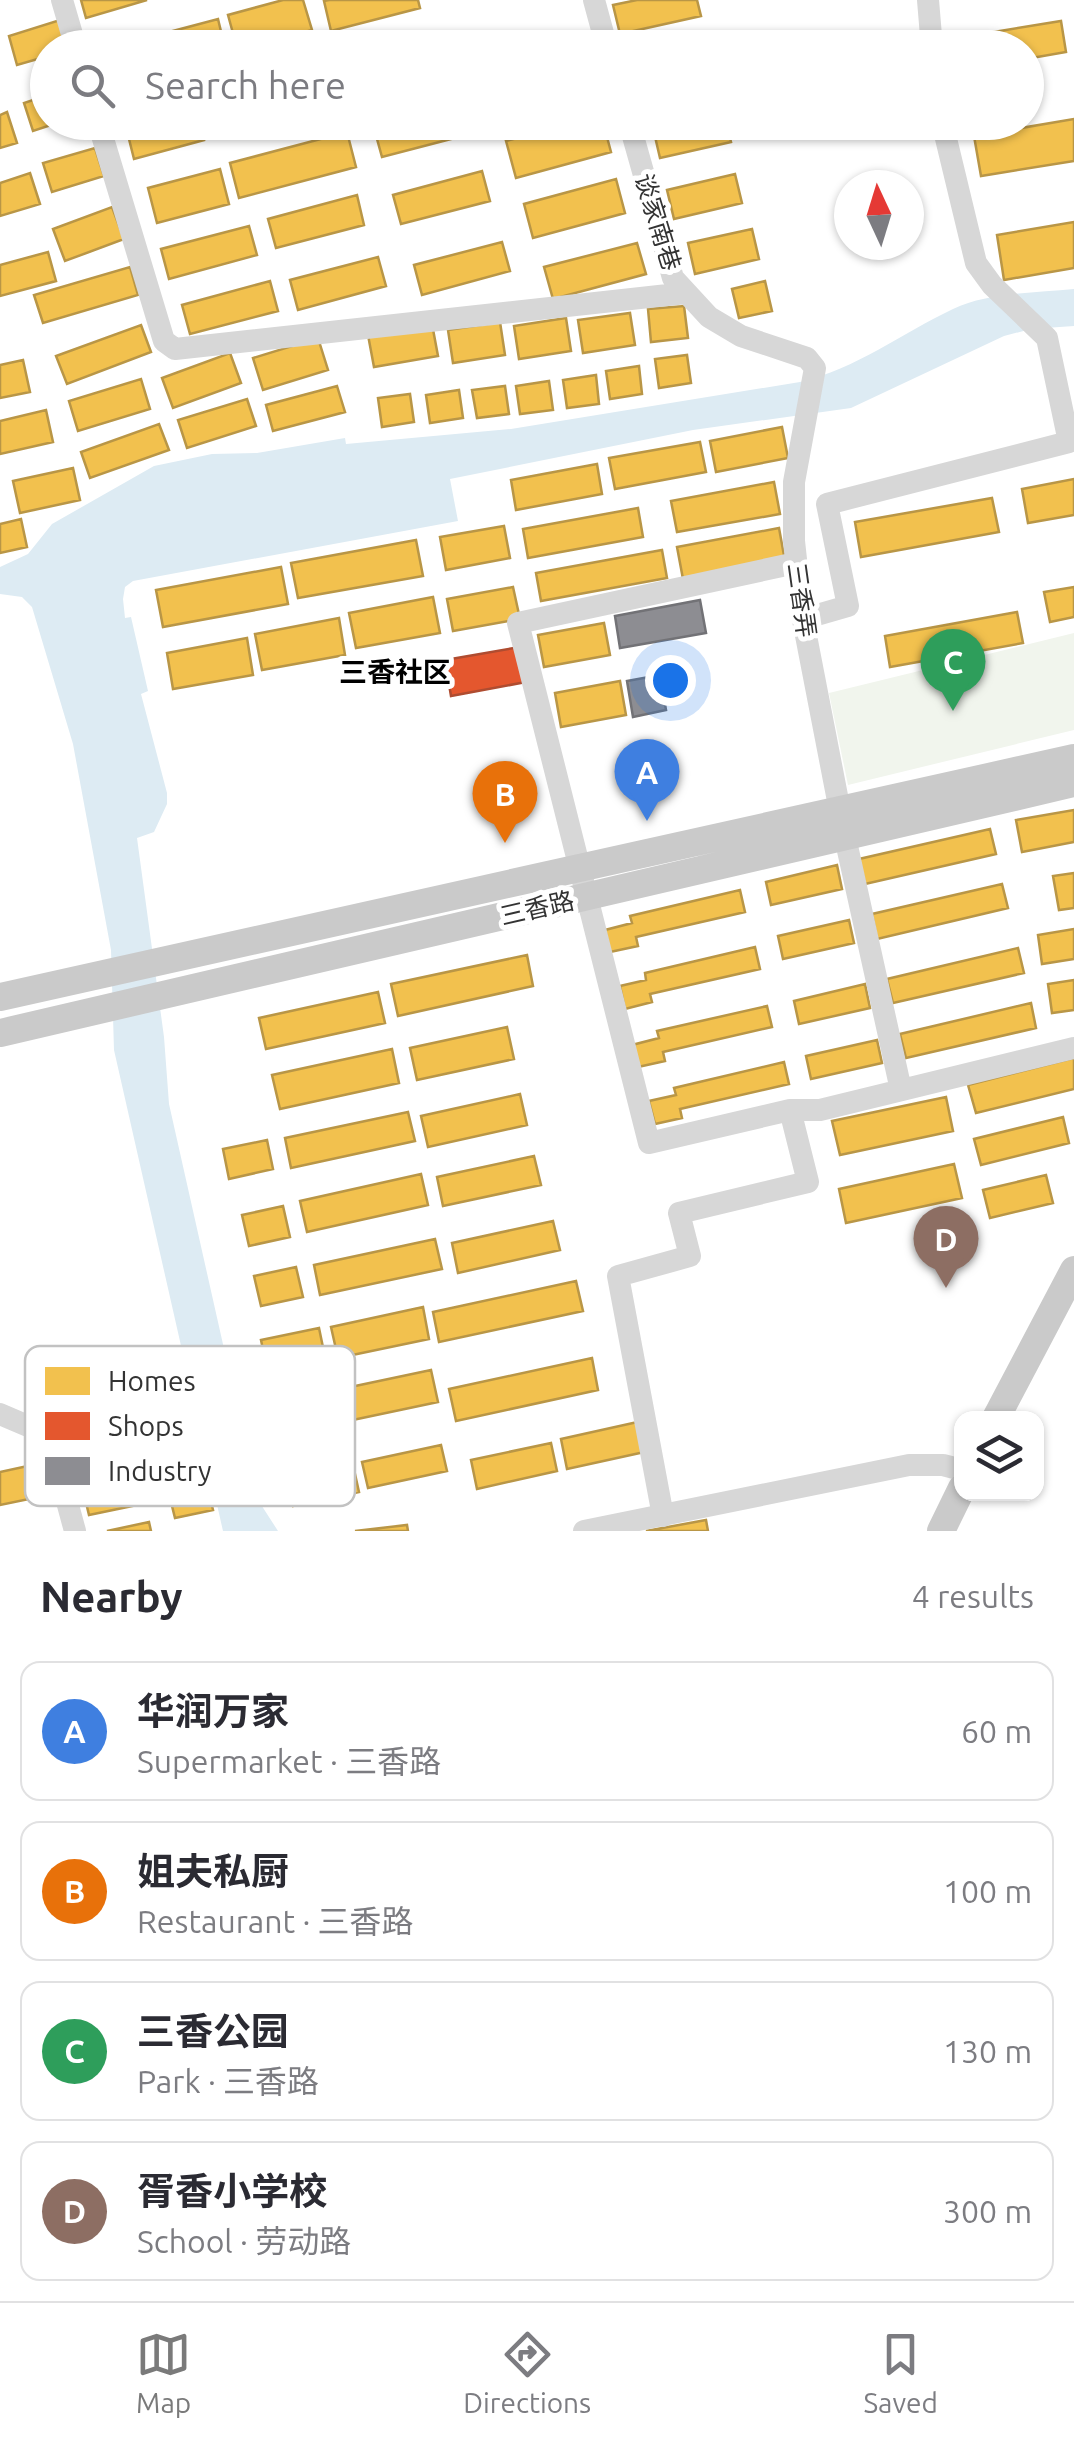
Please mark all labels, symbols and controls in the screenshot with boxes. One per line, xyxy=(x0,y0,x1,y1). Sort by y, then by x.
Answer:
search box xyxy=(30,30,1044,140)
icon: search xyxy=(65,58,120,113)
text: Search here xyxy=(145,64,346,106)
street label: 谈家南巷 xyxy=(630,170,686,274)
north arrow xyxy=(834,170,924,260)
street label: 三香弄 xyxy=(783,561,821,639)
pin: C xyxy=(920,628,986,711)
your location xyxy=(645,655,696,706)
district label: 三香社区 xyxy=(339,656,451,687)
pin: A xyxy=(614,738,680,821)
pin: B xyxy=(472,760,538,843)
street label: 三香路 xyxy=(497,886,577,930)
pin: D xyxy=(914,1206,978,1288)
legend xyxy=(25,1346,355,1506)
text: Homes xyxy=(108,1365,196,1396)
text: Shops xyxy=(108,1410,184,1441)
map controls xyxy=(954,1411,1044,1501)
button: layers xyxy=(954,1411,1044,1501)
text: Industry xyxy=(108,1455,211,1486)
text: Nearby xyxy=(40,1573,183,1620)
text: 4 results xyxy=(912,1578,1034,1614)
text: 华润万家 xyxy=(137,1690,289,1732)
text: A xyxy=(63,1713,86,1749)
text: 60 m xyxy=(961,1713,1032,1749)
text: Supermarket · 三香路 xyxy=(137,1743,441,1779)
text: 姐夫私厨 xyxy=(137,1850,289,1892)
text: B xyxy=(64,1873,85,1909)
text: 100 m xyxy=(943,1873,1032,1909)
text: Restaurant · 三香路 xyxy=(137,1903,414,1939)
text: 三香公园 xyxy=(137,2010,289,2052)
text: C xyxy=(64,2033,85,2069)
text: 130 m xyxy=(943,2033,1032,2069)
text: Park · 三香路 xyxy=(137,2063,319,2099)
text: 胥香小学校 xyxy=(137,2170,327,2212)
text: D xyxy=(63,2193,86,2229)
text: 300 m xyxy=(943,2193,1032,2229)
text: School · 劳动路 xyxy=(137,2223,351,2259)
tab: Map xyxy=(136,2327,191,2418)
tab: Directions xyxy=(463,2327,591,2418)
tab: Saved xyxy=(863,2327,938,2418)

